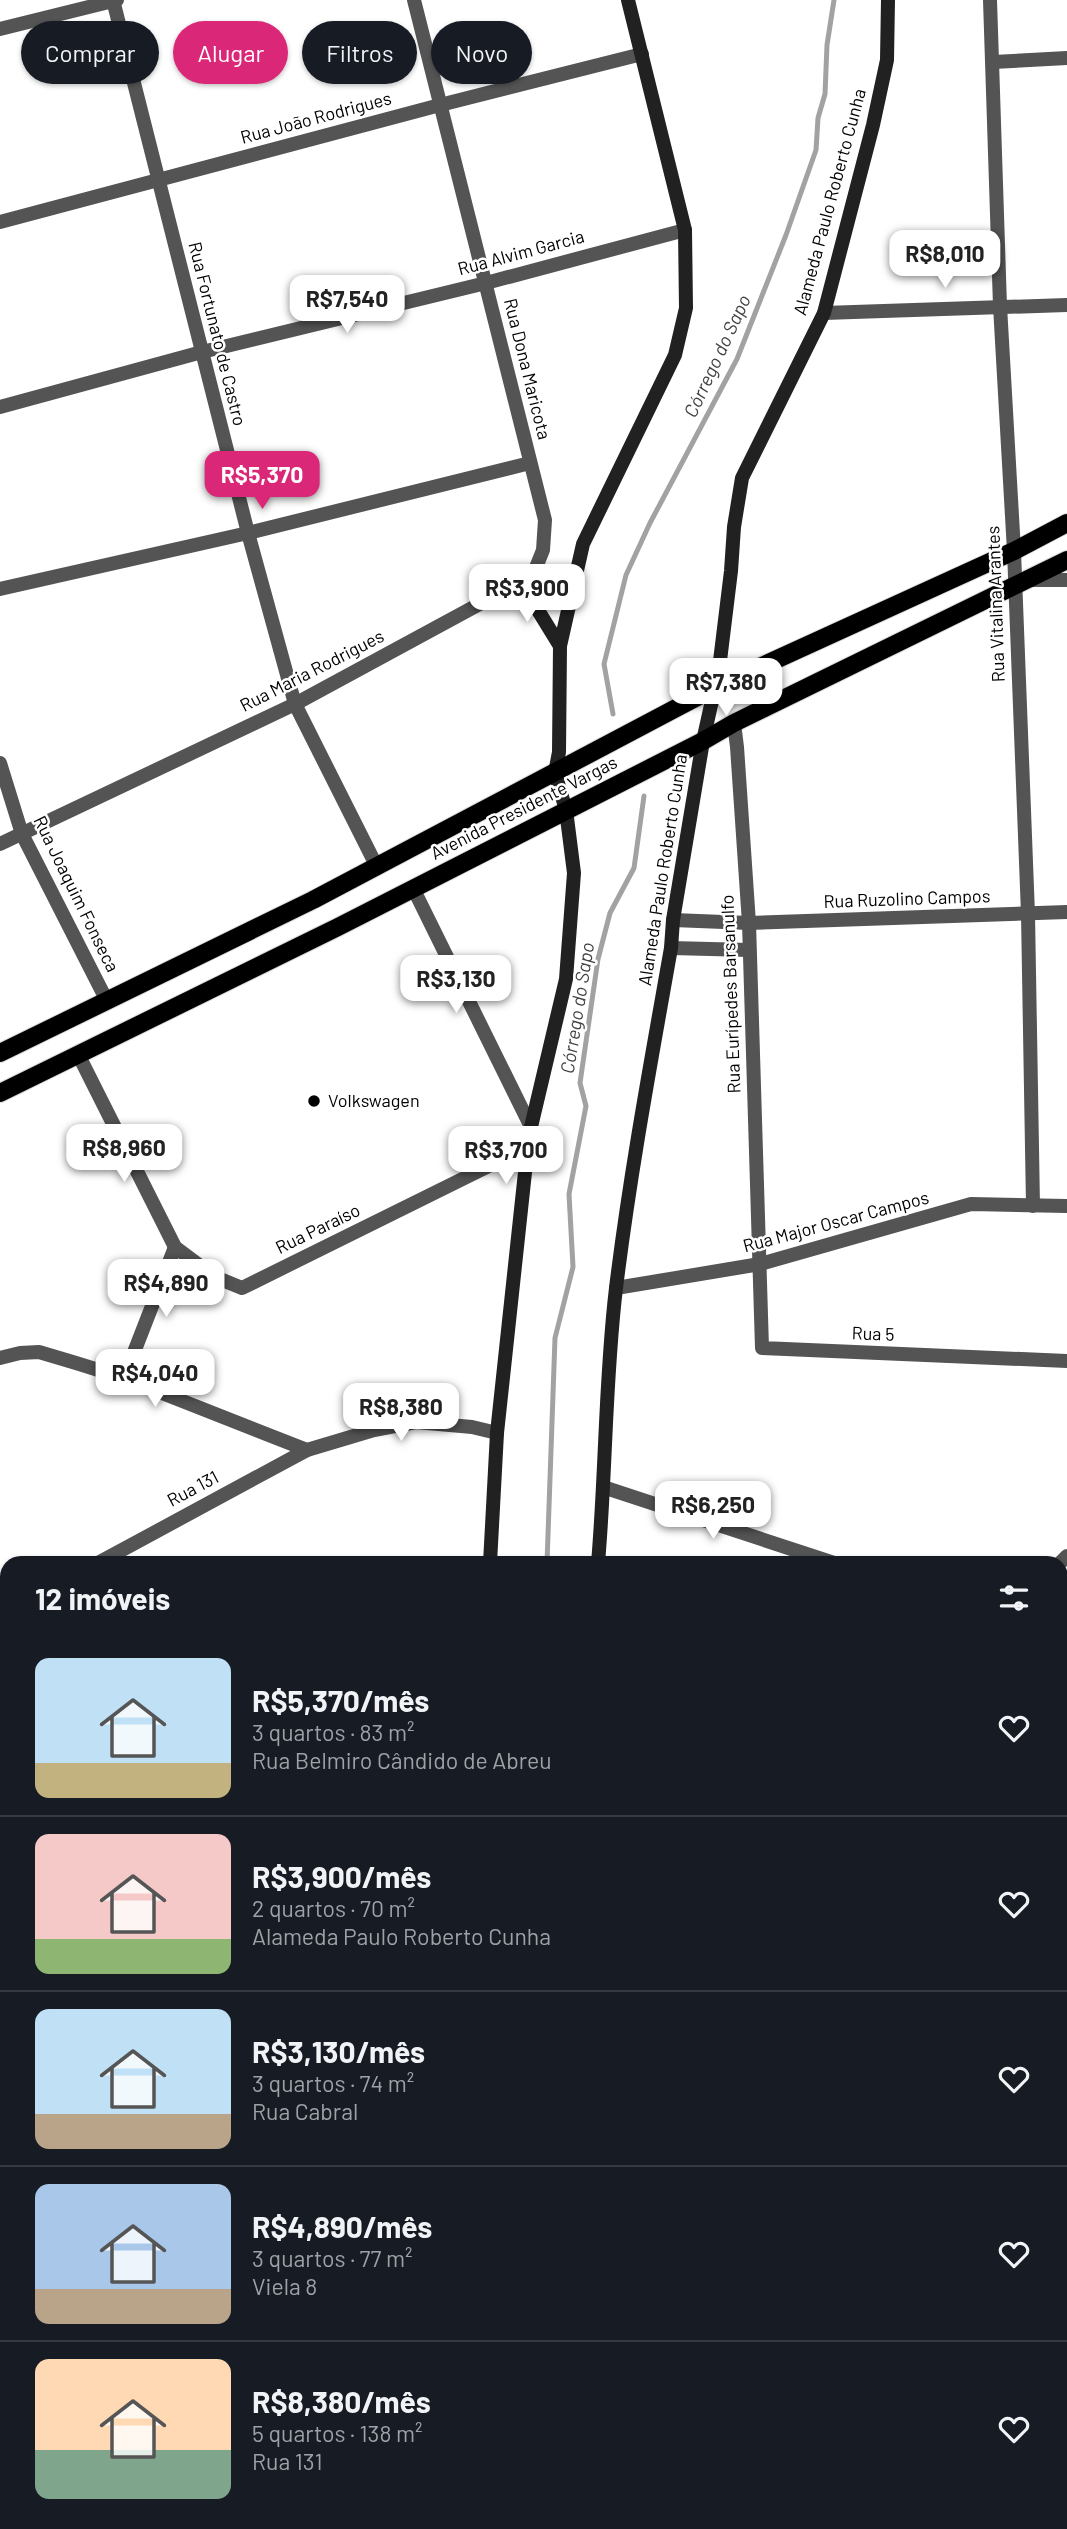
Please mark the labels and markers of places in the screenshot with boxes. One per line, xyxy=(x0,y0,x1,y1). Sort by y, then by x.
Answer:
pin: R$8,010 xyxy=(880,230,1010,290)
pin: R$7,540 xyxy=(282,276,412,335)
pin: R$5,370 xyxy=(197,452,327,511)
pin: R$3,900 xyxy=(462,564,592,624)
pin: R$7,380 xyxy=(661,658,791,718)
pin: R$3,130 xyxy=(391,956,521,1015)
place label: Volkswagen xyxy=(328,1089,420,1111)
marker: Volkswagen xyxy=(306,1093,322,1109)
pin: R$8,960 xyxy=(59,1124,189,1184)
pin: R$3,700 xyxy=(441,1126,571,1186)
pin: R$4,890 xyxy=(101,1260,231,1319)
pin: R$4,040 xyxy=(90,1350,220,1409)
pin: R$8,380 xyxy=(336,1384,466,1443)
pin: R$6,250 xyxy=(648,1482,778,1541)

